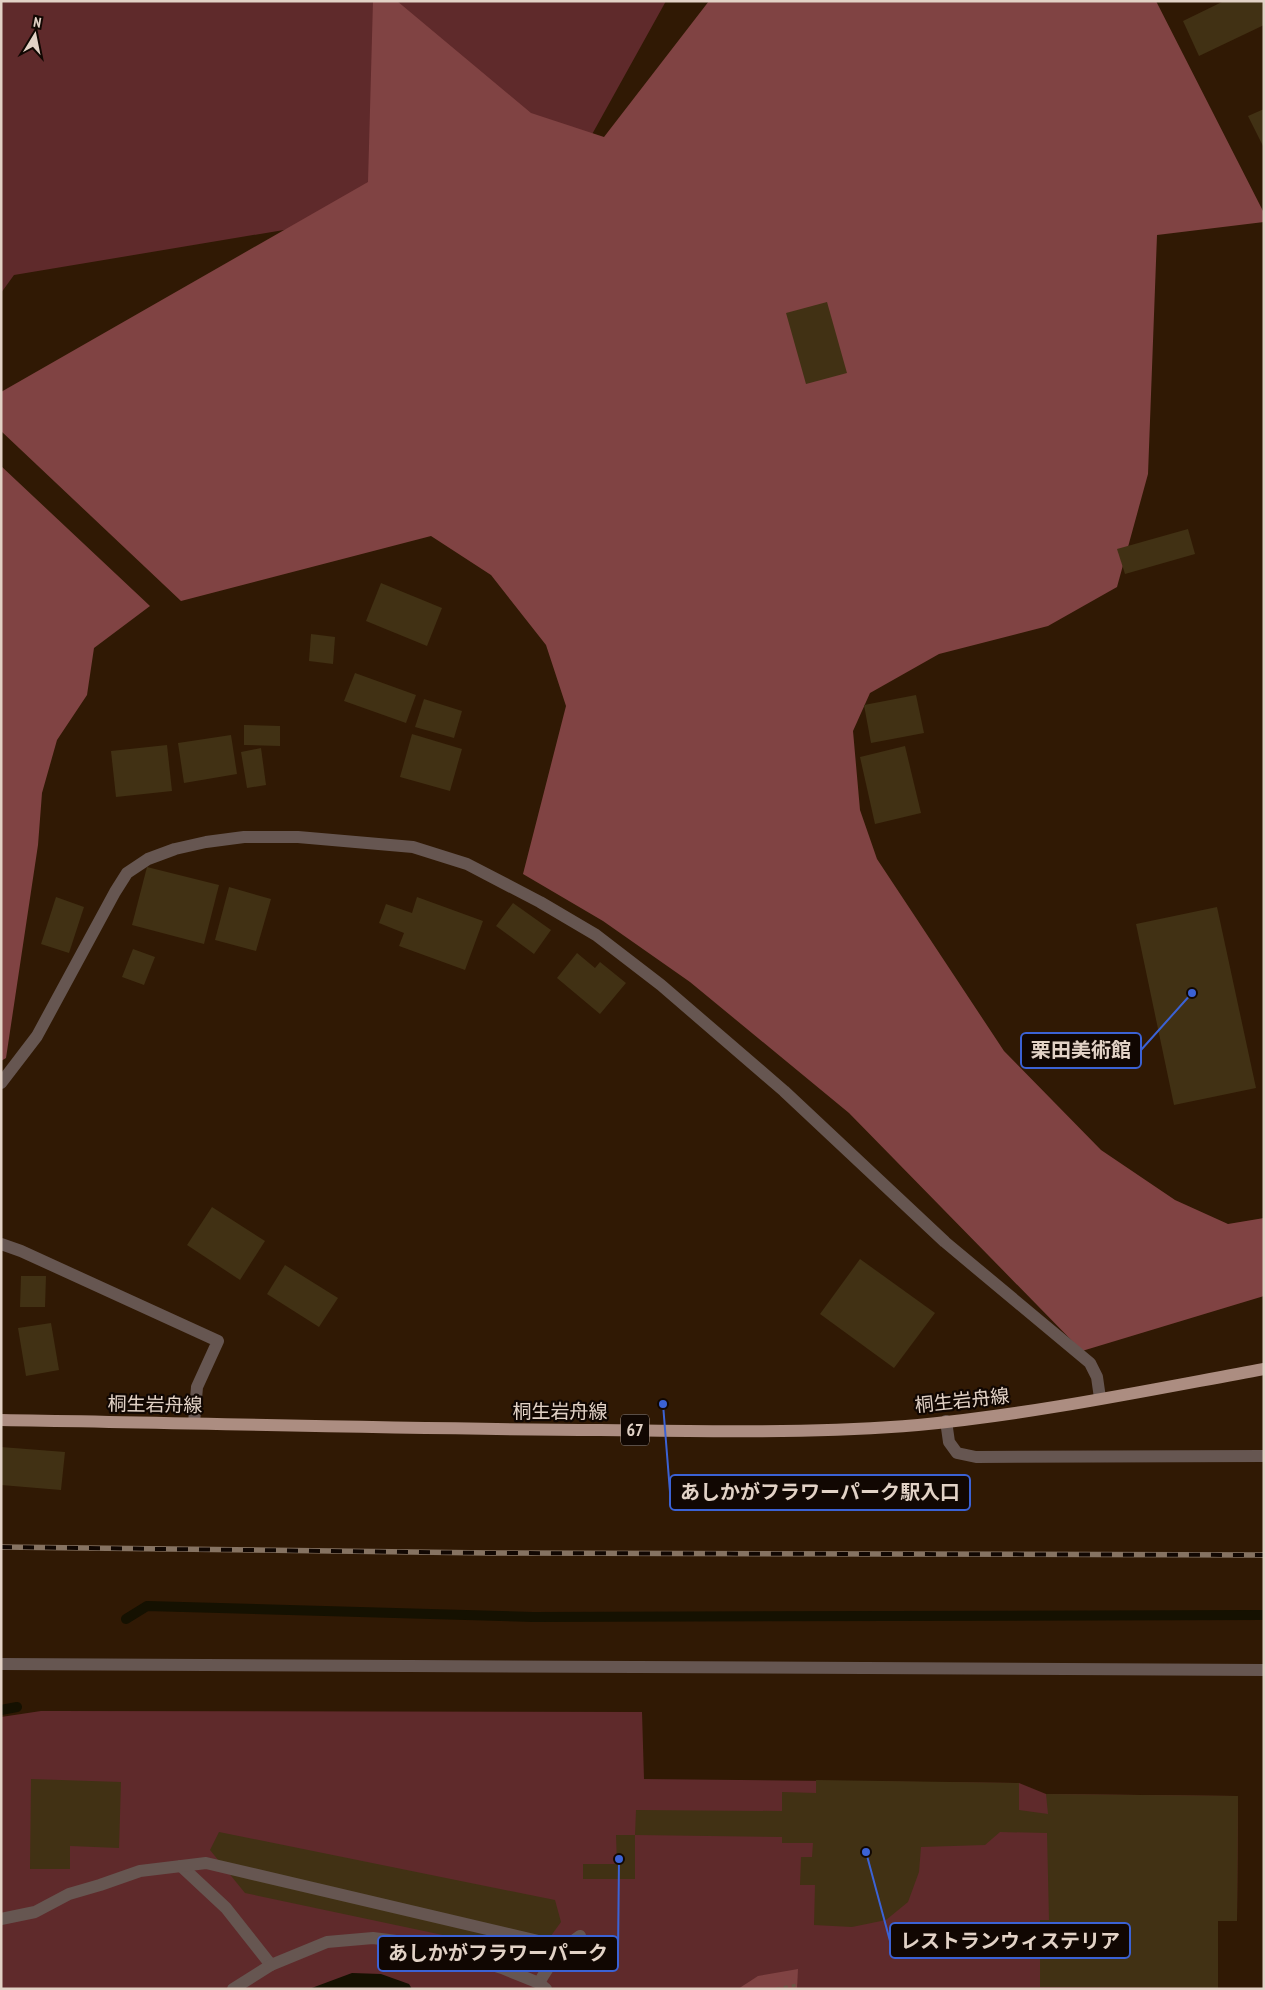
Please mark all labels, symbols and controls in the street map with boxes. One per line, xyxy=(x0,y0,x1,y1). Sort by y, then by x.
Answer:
north arrow xyxy=(10,10,60,60)
text: N xyxy=(32,13,43,32)
callout: 栗田美術館 xyxy=(1021,1033,1141,1068)
text: 栗田美術館 xyxy=(1031,1037,1131,1063)
street label: 桐生岩舟線 xyxy=(913,1383,1011,1417)
street label: 桐生岩舟線 xyxy=(107,1391,203,1417)
street label: 桐生岩舟線 xyxy=(512,1399,608,1423)
road number: 67 xyxy=(621,1414,649,1446)
callout: あしかがフラワーパーク駅入口 xyxy=(670,1475,970,1510)
text: あしかがフラワーパーク駅入口 xyxy=(680,1479,960,1505)
callout: レストランウィステリア xyxy=(890,1923,1130,1958)
text: レストランウィステリア xyxy=(900,1928,1120,1954)
callout: あしかがフラワーパーク xyxy=(378,1936,618,1971)
text: あしかがフラワーパーク xyxy=(388,1940,608,1966)

